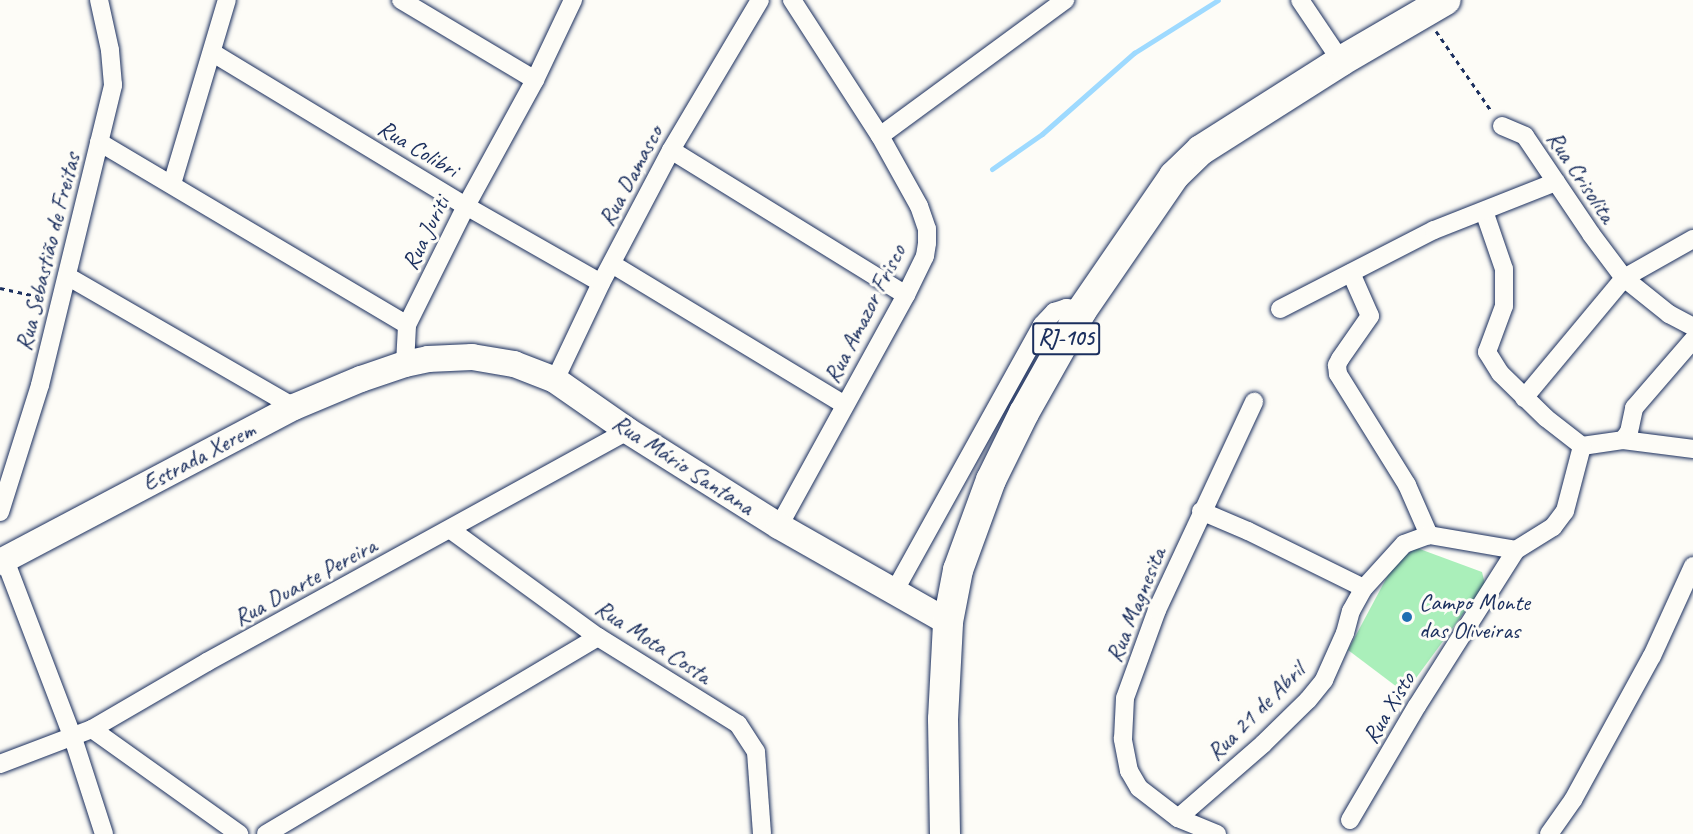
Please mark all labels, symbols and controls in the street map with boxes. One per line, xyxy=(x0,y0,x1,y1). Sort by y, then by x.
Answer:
street label: Rua Colibri xyxy=(373,114,463,184)
street label: Rua Damasco xyxy=(593,121,669,231)
street label: Rua Crisolita xyxy=(1540,126,1622,228)
street label: Rua Sebastião de Freitas xyxy=(10,151,86,353)
street label: Rua Juriti xyxy=(396,192,456,274)
street label: Rua Amazor Frisco xyxy=(818,240,912,388)
road number: RJ-105 xyxy=(1032,320,1100,358)
street label: Rua Mário Santana xyxy=(607,409,759,521)
street label: Estrada Xerem xyxy=(137,415,261,499)
street label: Rua Duarte Pereira xyxy=(229,531,381,633)
street label: Rua Magnesita xyxy=(1100,543,1172,667)
place label: Campo Monte das Oliveiras xyxy=(1419,589,1530,645)
street label: Rua Mota Costa xyxy=(590,594,716,690)
marker: Campo Monte das Oliveiras xyxy=(1400,610,1414,624)
street label: Rua 21 de Abril xyxy=(1201,657,1311,767)
street label: Rua Xisto xyxy=(1356,667,1422,749)

